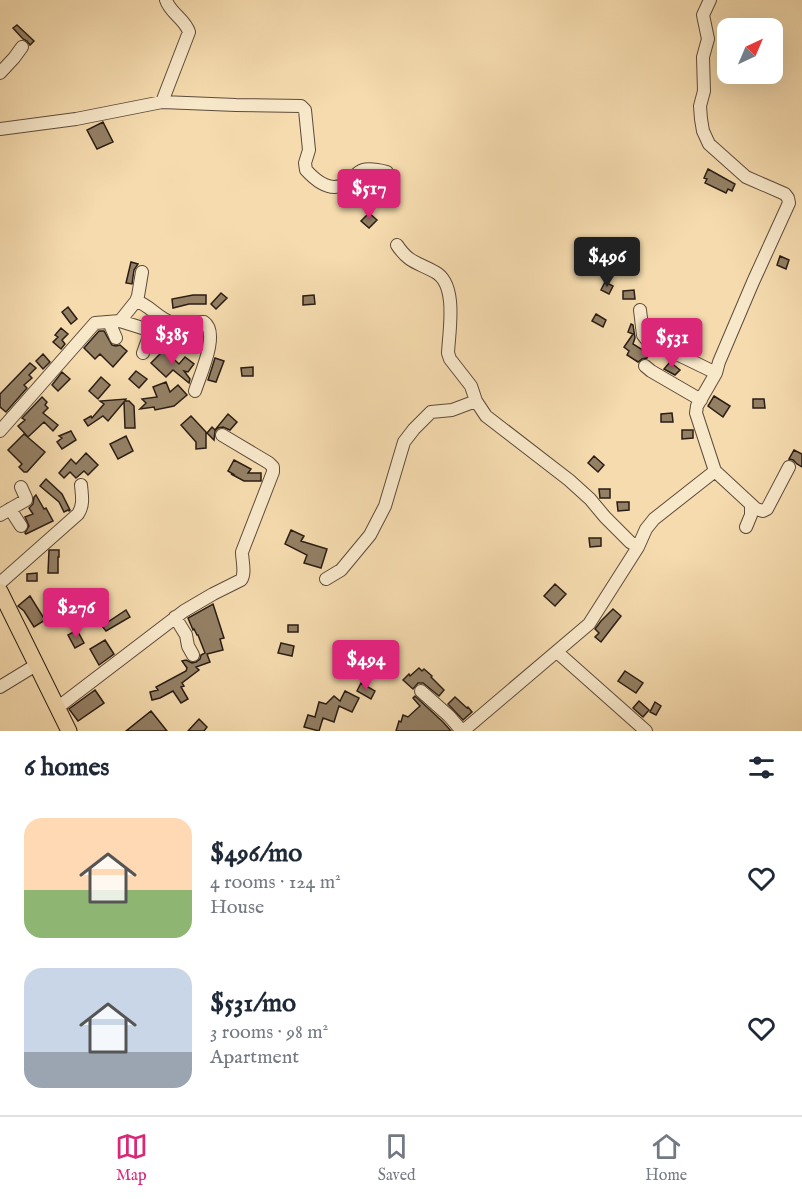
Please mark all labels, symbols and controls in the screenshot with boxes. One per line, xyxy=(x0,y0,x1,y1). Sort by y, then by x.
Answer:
north arrow xyxy=(717,18,783,84)
map controls xyxy=(717,18,783,84)
pin: $517 xyxy=(333,169,405,220)
text: $517 xyxy=(351,176,387,201)
pin: $496 xyxy=(571,237,643,288)
text: $496 xyxy=(588,244,626,269)
pin: $385 xyxy=(136,315,208,366)
pin: $531 xyxy=(636,318,708,369)
text: $385 xyxy=(155,322,189,347)
text: $531 xyxy=(655,325,689,350)
pin: $276 xyxy=(40,588,112,639)
text: $276 xyxy=(57,595,95,620)
pin: $494 xyxy=(330,640,402,691)
text: $494 xyxy=(346,647,386,672)
text: 6 homes xyxy=(24,751,109,784)
icon: filters xyxy=(745,751,778,784)
text: $496/mo xyxy=(210,837,302,870)
icon: home xyxy=(72,842,144,914)
icon: heart xyxy=(745,862,778,895)
text: 4 rooms · 124 m² xyxy=(210,870,341,895)
text: House xyxy=(210,895,264,920)
text: $531/mo xyxy=(210,987,296,1020)
icon: home xyxy=(72,992,144,1064)
icon: heart xyxy=(745,1012,778,1045)
text: 3 rooms · 98 m² xyxy=(210,1020,328,1045)
text: Apartment xyxy=(210,1045,299,1070)
tab: Map xyxy=(115,1130,148,1186)
tab: Saved xyxy=(378,1130,416,1186)
tab: Home xyxy=(645,1130,687,1186)

